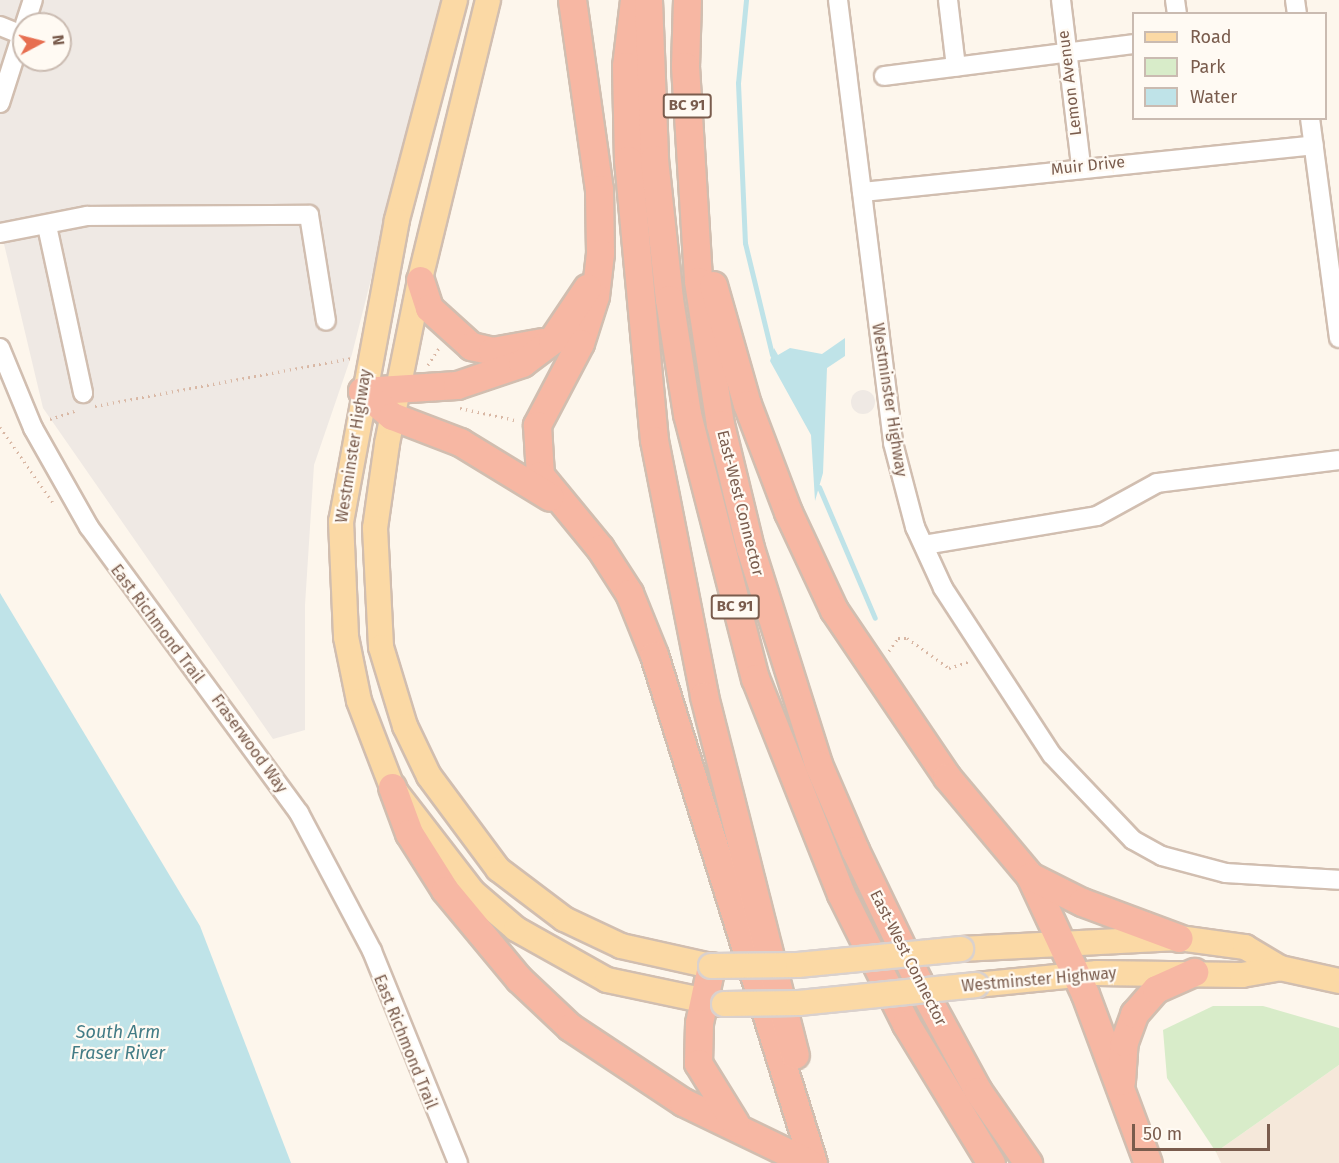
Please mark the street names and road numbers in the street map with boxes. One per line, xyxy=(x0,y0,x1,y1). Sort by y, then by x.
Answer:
street label: Lemon Avenue xyxy=(1054,29,1086,137)
road number: BC 91 xyxy=(662,94,712,118)
street label: Muir Drive xyxy=(1050,153,1126,179)
street label: Westminster Highway xyxy=(867,322,911,478)
street label: Westminster Highway xyxy=(332,368,376,524)
street label: East-West Connector xyxy=(713,428,767,578)
street label: East Richmond Trail xyxy=(106,561,208,687)
road number: BC 91 xyxy=(710,595,760,619)
street label: Fraserwood Way xyxy=(207,691,291,797)
street label: East-West Connector xyxy=(866,887,950,1029)
street label: Westminster Highway xyxy=(961,964,1117,996)
street label: East Richmond Trail xyxy=(369,972,441,1112)

